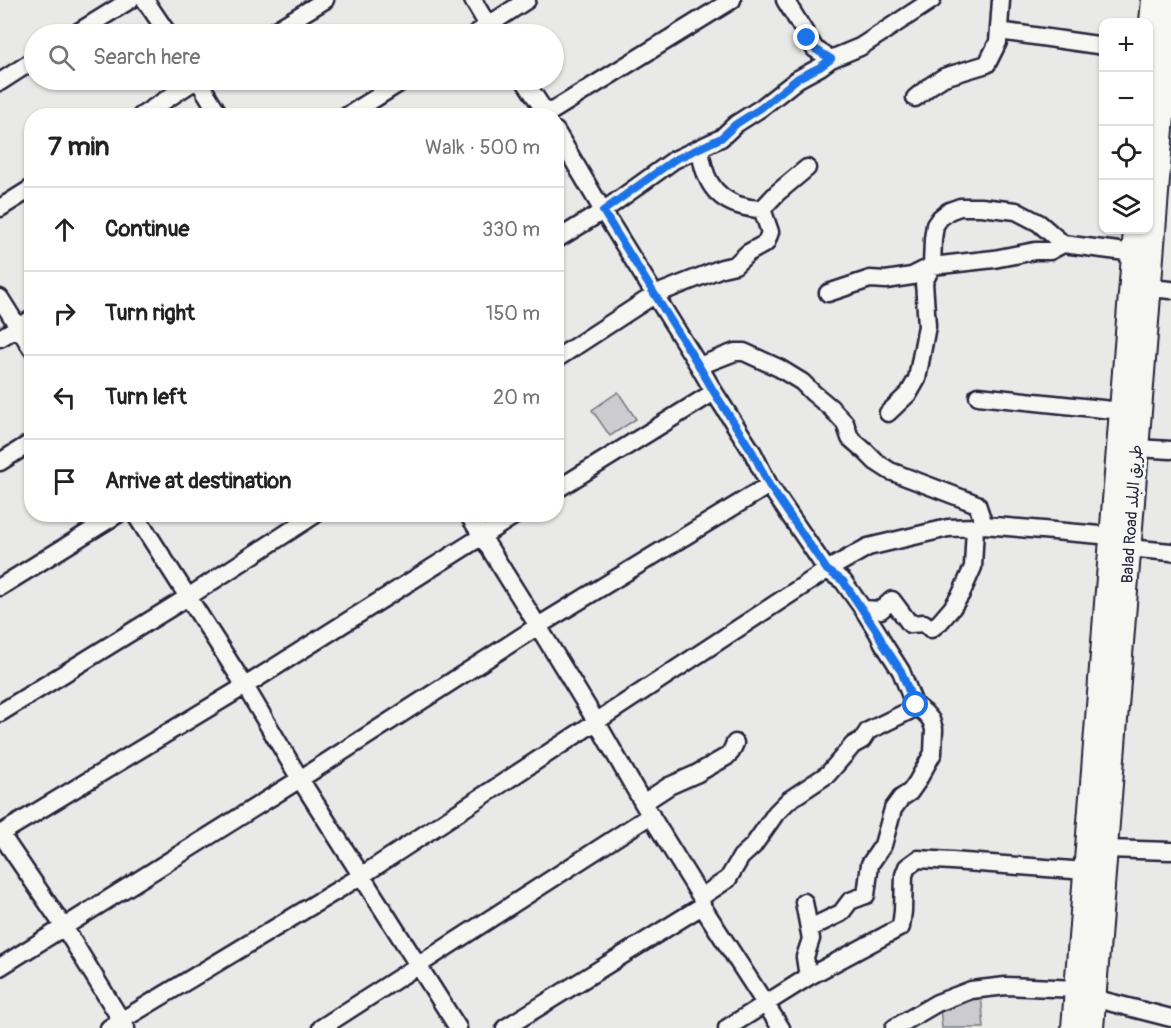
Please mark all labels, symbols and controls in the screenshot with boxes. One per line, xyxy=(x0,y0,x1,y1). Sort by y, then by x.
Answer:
map controls xyxy=(1099,18,1153,234)
button: + xyxy=(1099,18,1153,72)
search box xyxy=(24,24,564,90)
route end xyxy=(793,24,819,50)
icon: search xyxy=(45,41,78,74)
text: Search here xyxy=(93,43,200,71)
button: − xyxy=(1099,72,1153,126)
button: locate xyxy=(1099,126,1153,180)
text: 7 min xyxy=(48,131,110,163)
text: Walk · 500 m xyxy=(425,135,540,160)
button: layers xyxy=(1099,180,1153,234)
icon: ahead xyxy=(48,213,81,246)
text: Continue xyxy=(105,215,189,243)
text: 330 m xyxy=(482,217,540,242)
icon: right xyxy=(48,297,81,330)
text: Turn right xyxy=(105,299,195,327)
text: 150 m xyxy=(486,301,540,326)
icon: left xyxy=(48,381,81,414)
text: Turn left xyxy=(105,383,187,411)
text: 20 m xyxy=(493,385,540,410)
street label: Balad Road طريق البلد xyxy=(1117,444,1147,584)
icon: arrive xyxy=(48,465,81,498)
text: Arrive at destination xyxy=(105,467,291,495)
route start xyxy=(902,691,928,717)

